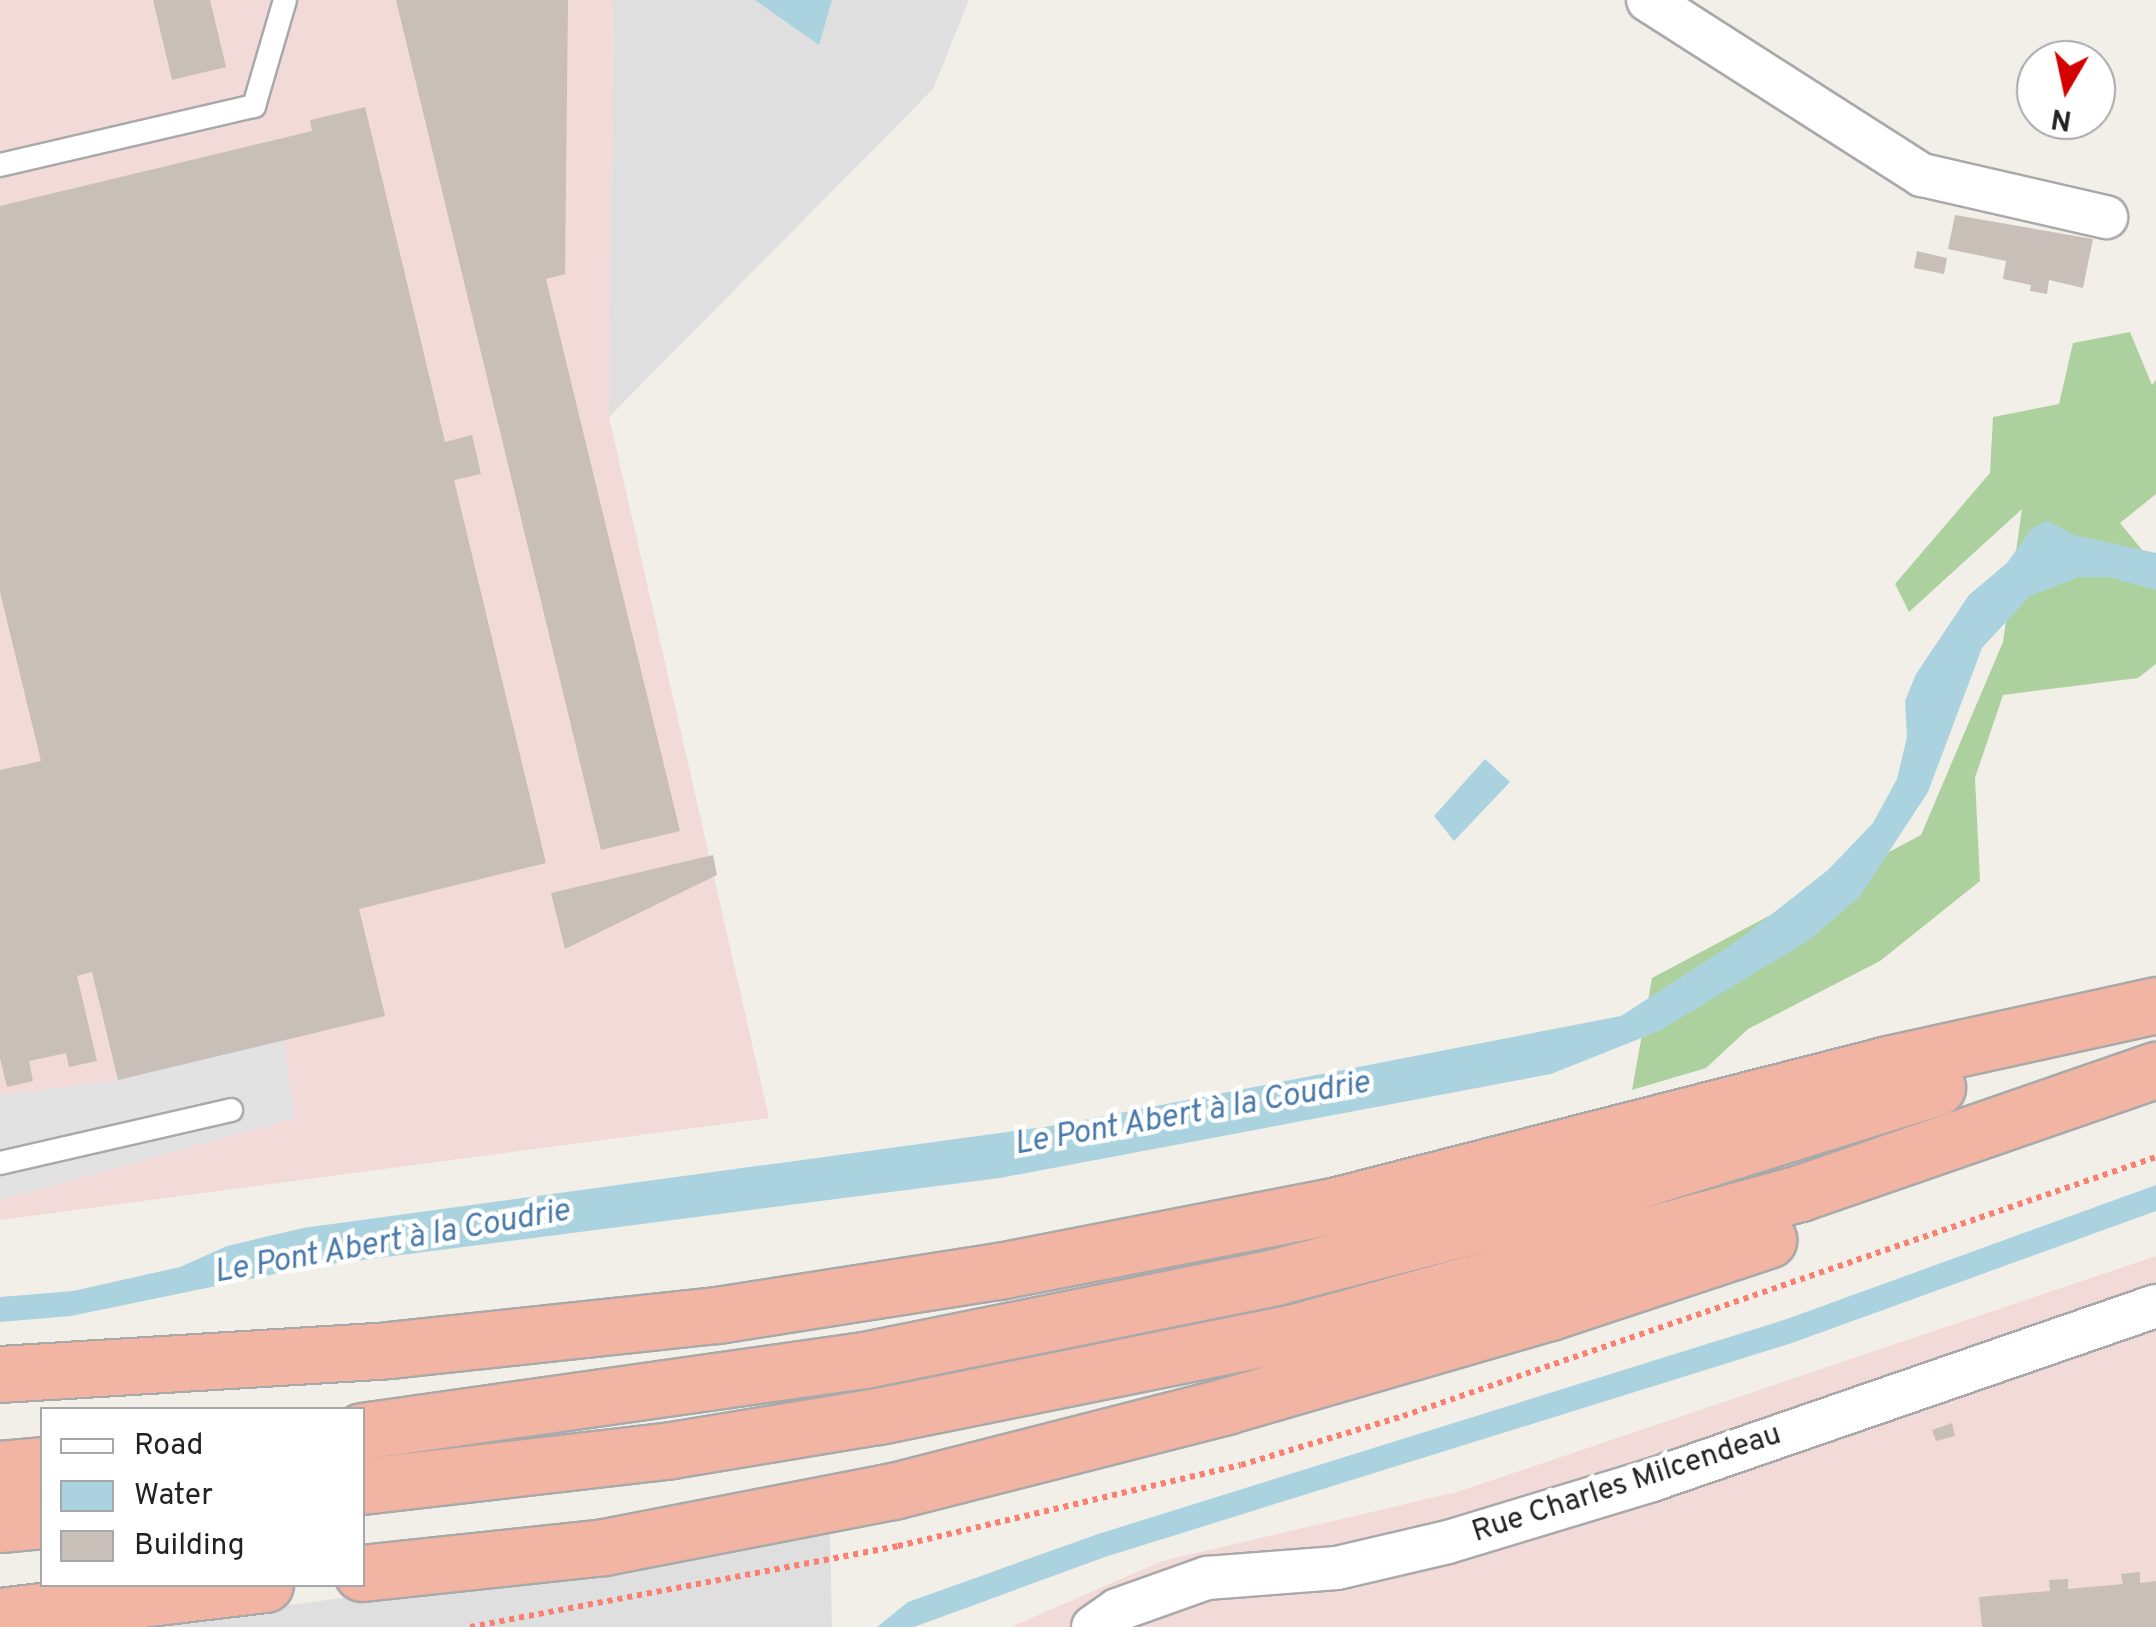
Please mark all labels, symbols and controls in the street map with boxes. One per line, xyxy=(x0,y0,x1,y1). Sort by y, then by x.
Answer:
north arrow xyxy=(2016,40,2116,140)
text: N xyxy=(2049,98,2074,137)
water label: Le Pont Abert à la Coudrie xyxy=(1011,1065,1373,1165)
water label: Le Pont Abert à la Coudrie xyxy=(211,1193,573,1293)
legend xyxy=(40,1407,365,1587)
street label: Rue Charles Milcendeau xyxy=(1468,1418,1786,1552)
text: Road xyxy=(134,1428,203,1465)
text: Water xyxy=(134,1478,213,1515)
text: Building xyxy=(134,1528,245,1565)

